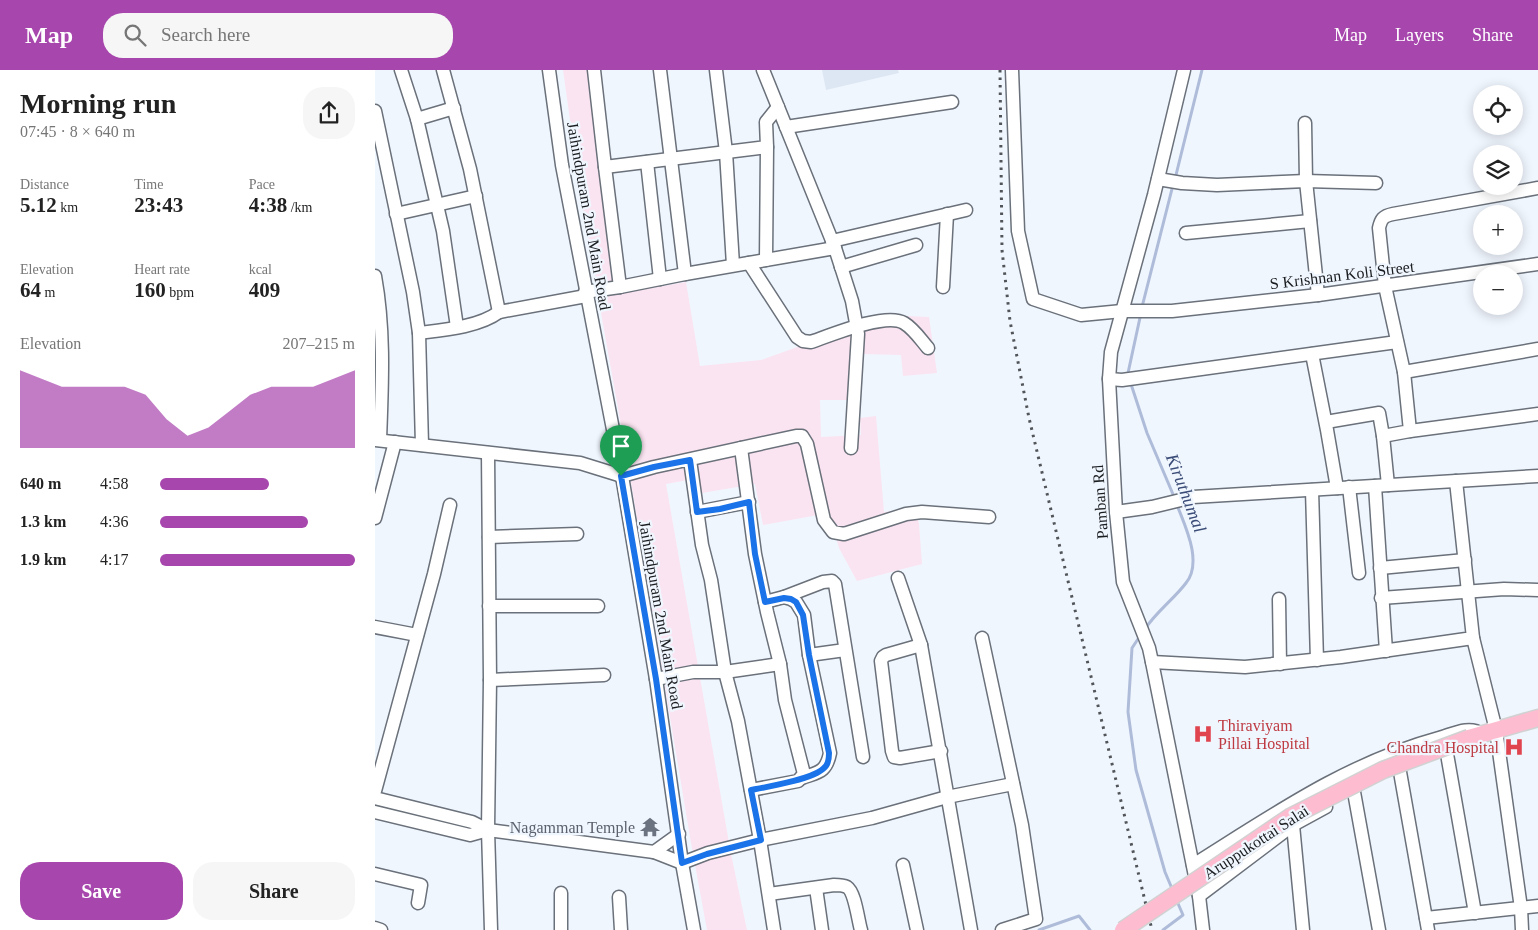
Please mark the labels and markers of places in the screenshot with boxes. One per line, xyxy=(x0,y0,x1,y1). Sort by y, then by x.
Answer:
pin xyxy=(600,425,642,476)
place label: Thiraviyam Pillai Hospital xyxy=(1218,717,1311,753)
hospital icon: Thiraviyam Pillai Hospital xyxy=(1192,723,1214,745)
hospital icon: Chandra Hospital xyxy=(1503,736,1525,758)
place label: Chandra Hospital xyxy=(1387,739,1500,757)
temple icon: Nagamman Temple xyxy=(639,816,661,838)
place label: Nagamman Temple xyxy=(510,819,635,837)

